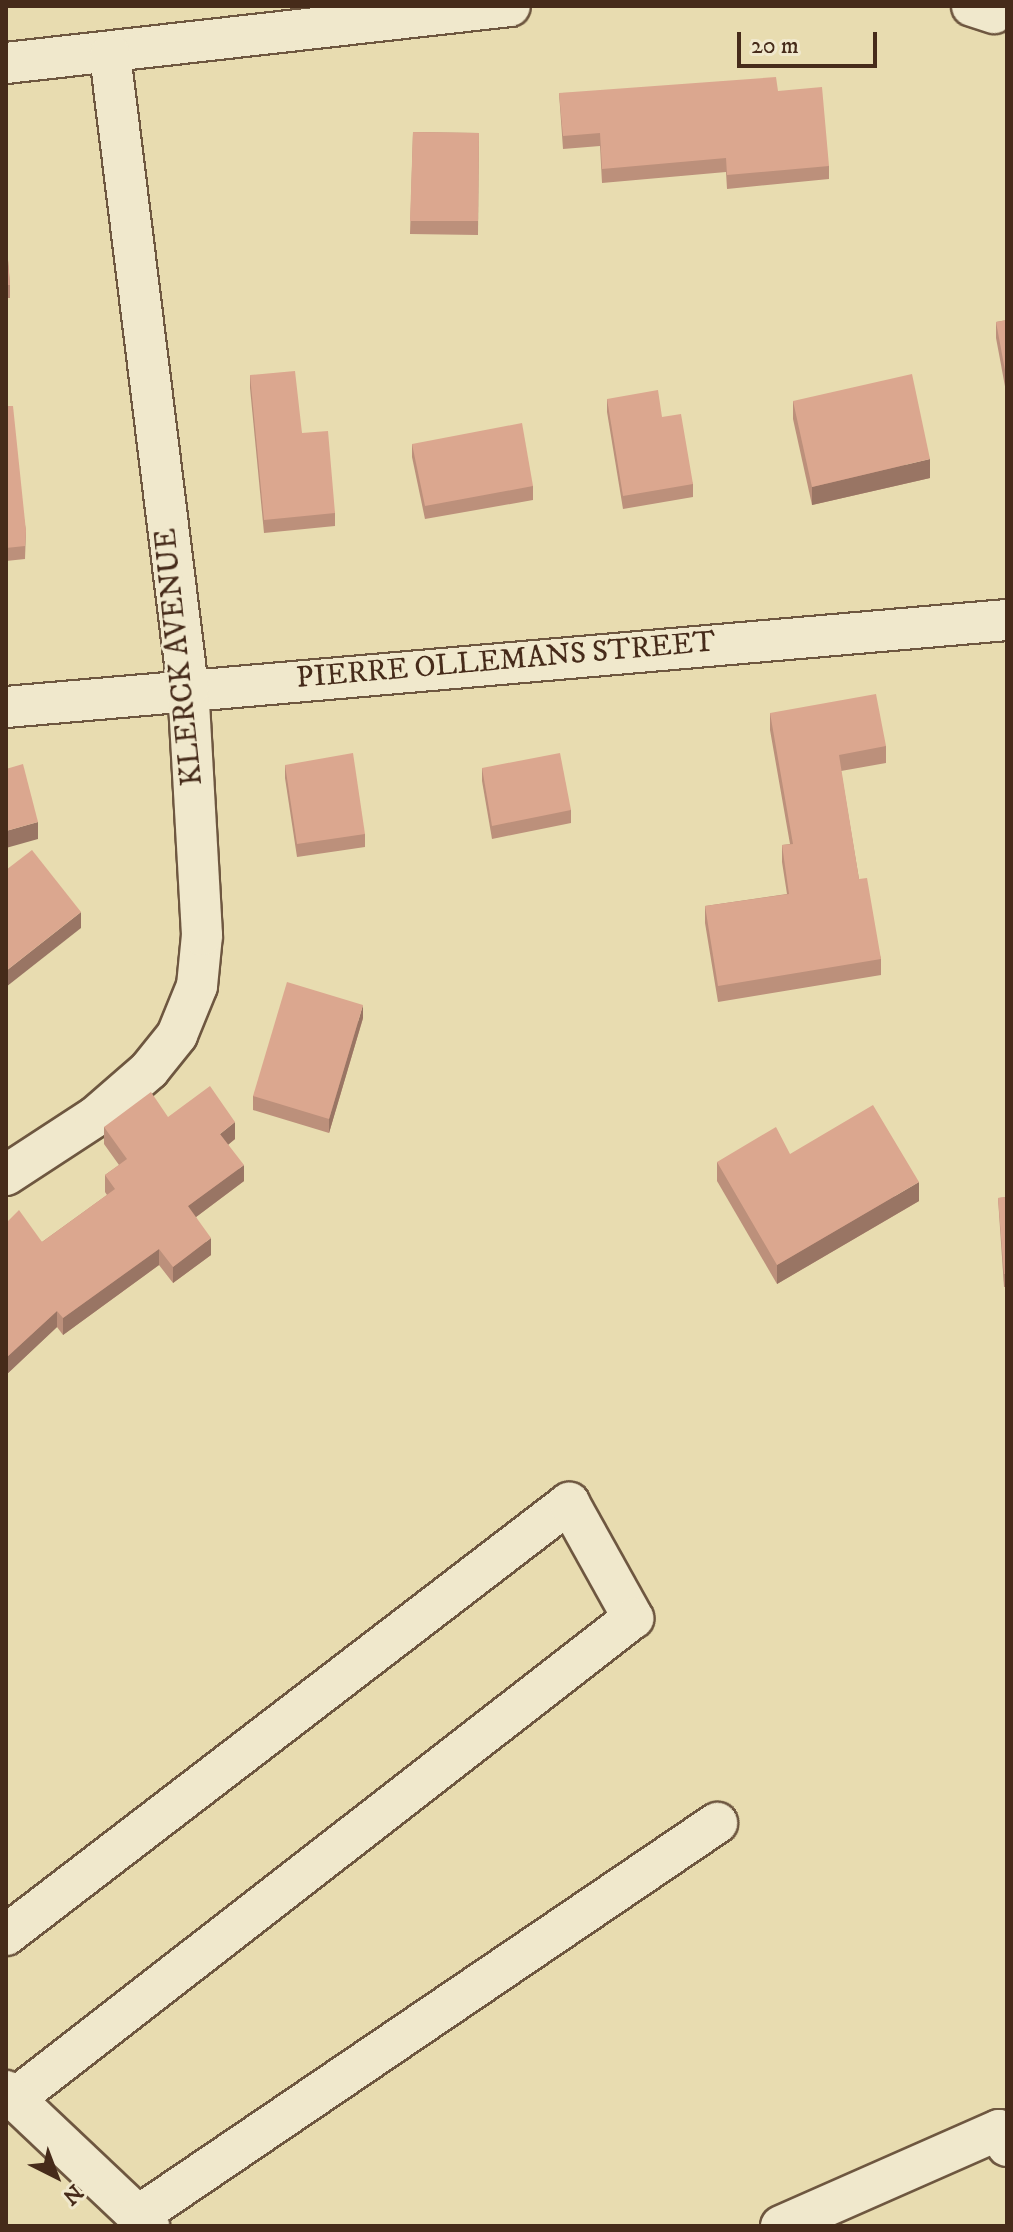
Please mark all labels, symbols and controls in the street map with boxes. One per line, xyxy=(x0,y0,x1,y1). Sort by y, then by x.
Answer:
scale bar xyxy=(741,16,881,66)
text: 20 m xyxy=(751,31,799,61)
street label: KLERCK AVENUE xyxy=(149,526,211,788)
street label: PIERRE OLLEMANS STREET xyxy=(295,625,717,697)
north arrow xyxy=(16,2136,96,2216)
text: N xyxy=(57,2178,88,2210)

